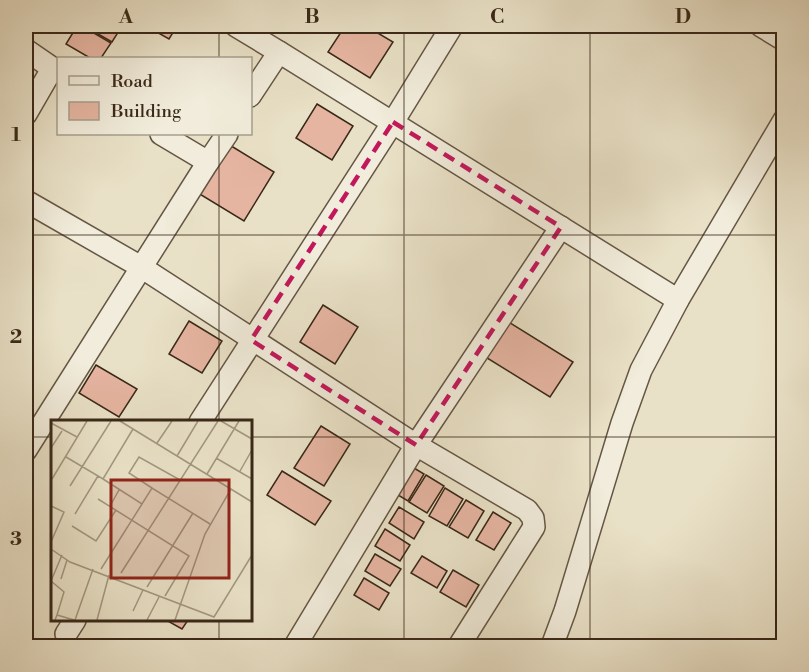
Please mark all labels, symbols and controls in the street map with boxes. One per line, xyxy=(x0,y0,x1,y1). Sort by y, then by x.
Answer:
text: A xyxy=(118,5,134,30)
text: B xyxy=(304,5,320,30)
text: C xyxy=(490,5,504,30)
text: D xyxy=(675,5,691,30)
legend xyxy=(57,57,252,135)
text: Road xyxy=(111,70,154,93)
text: Building xyxy=(110,100,182,123)
text: 1 xyxy=(11,123,21,148)
text: 2 xyxy=(10,325,22,350)
inset map xyxy=(51,420,252,621)
text: 3 xyxy=(10,527,22,552)

